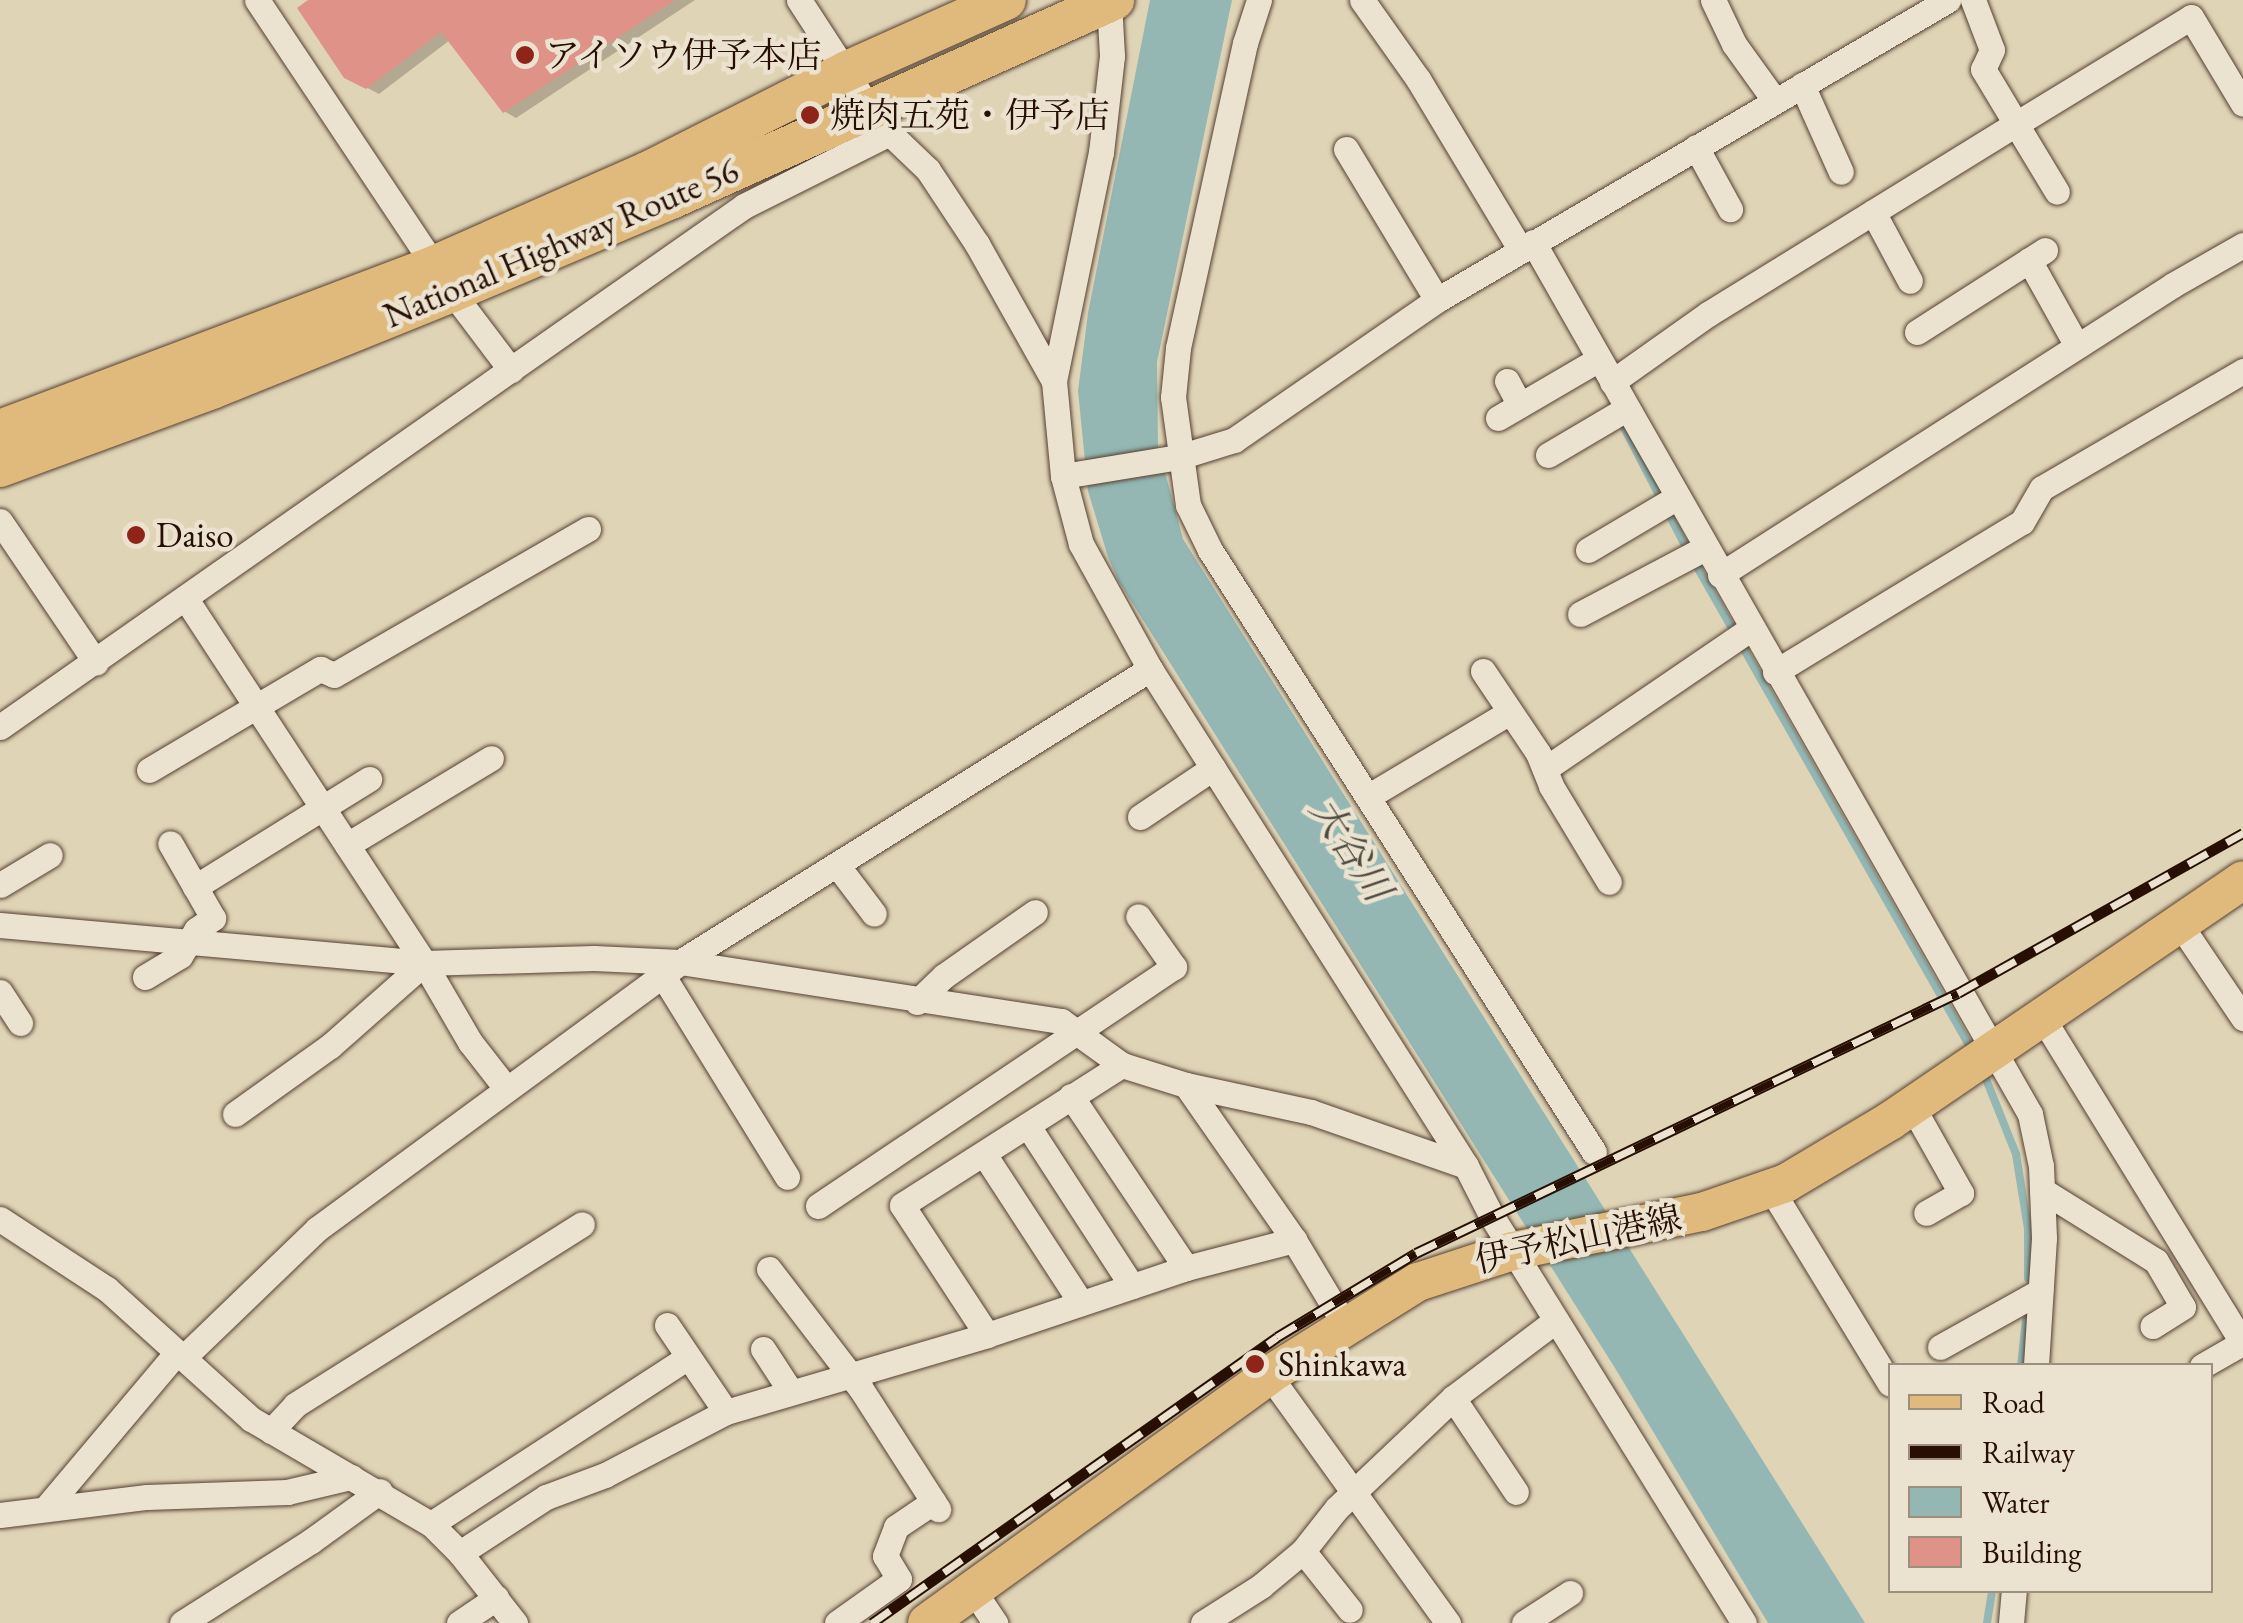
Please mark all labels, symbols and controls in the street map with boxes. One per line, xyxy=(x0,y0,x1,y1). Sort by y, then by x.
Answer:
place label: アイソウ伊予本店 xyxy=(545,34,825,76)
marker: アイソウ伊予本店 xyxy=(514,44,536,66)
place label: 焼肉五苑・伊予店 xyxy=(830,94,1110,136)
marker: 焼肉五苑・伊予店 xyxy=(799,104,821,126)
street label: National Highway Route 56 xyxy=(377,149,745,337)
place label: Daiso xyxy=(156,514,234,556)
marker: Daiso xyxy=(125,524,147,546)
water label: 大谷川 xyxy=(1301,789,1401,909)
street label: 伊予松山港線 xyxy=(1471,1197,1685,1281)
place label: Shinkawa xyxy=(1278,1343,1406,1385)
marker: Shinkawa xyxy=(1242,1351,1268,1377)
legend xyxy=(1888,1363,2213,1593)
text: Road xyxy=(1982,1383,2045,1422)
text: Railway xyxy=(1982,1433,2075,1472)
text: Water xyxy=(1982,1483,2050,1522)
text: Building xyxy=(1982,1533,2081,1572)

